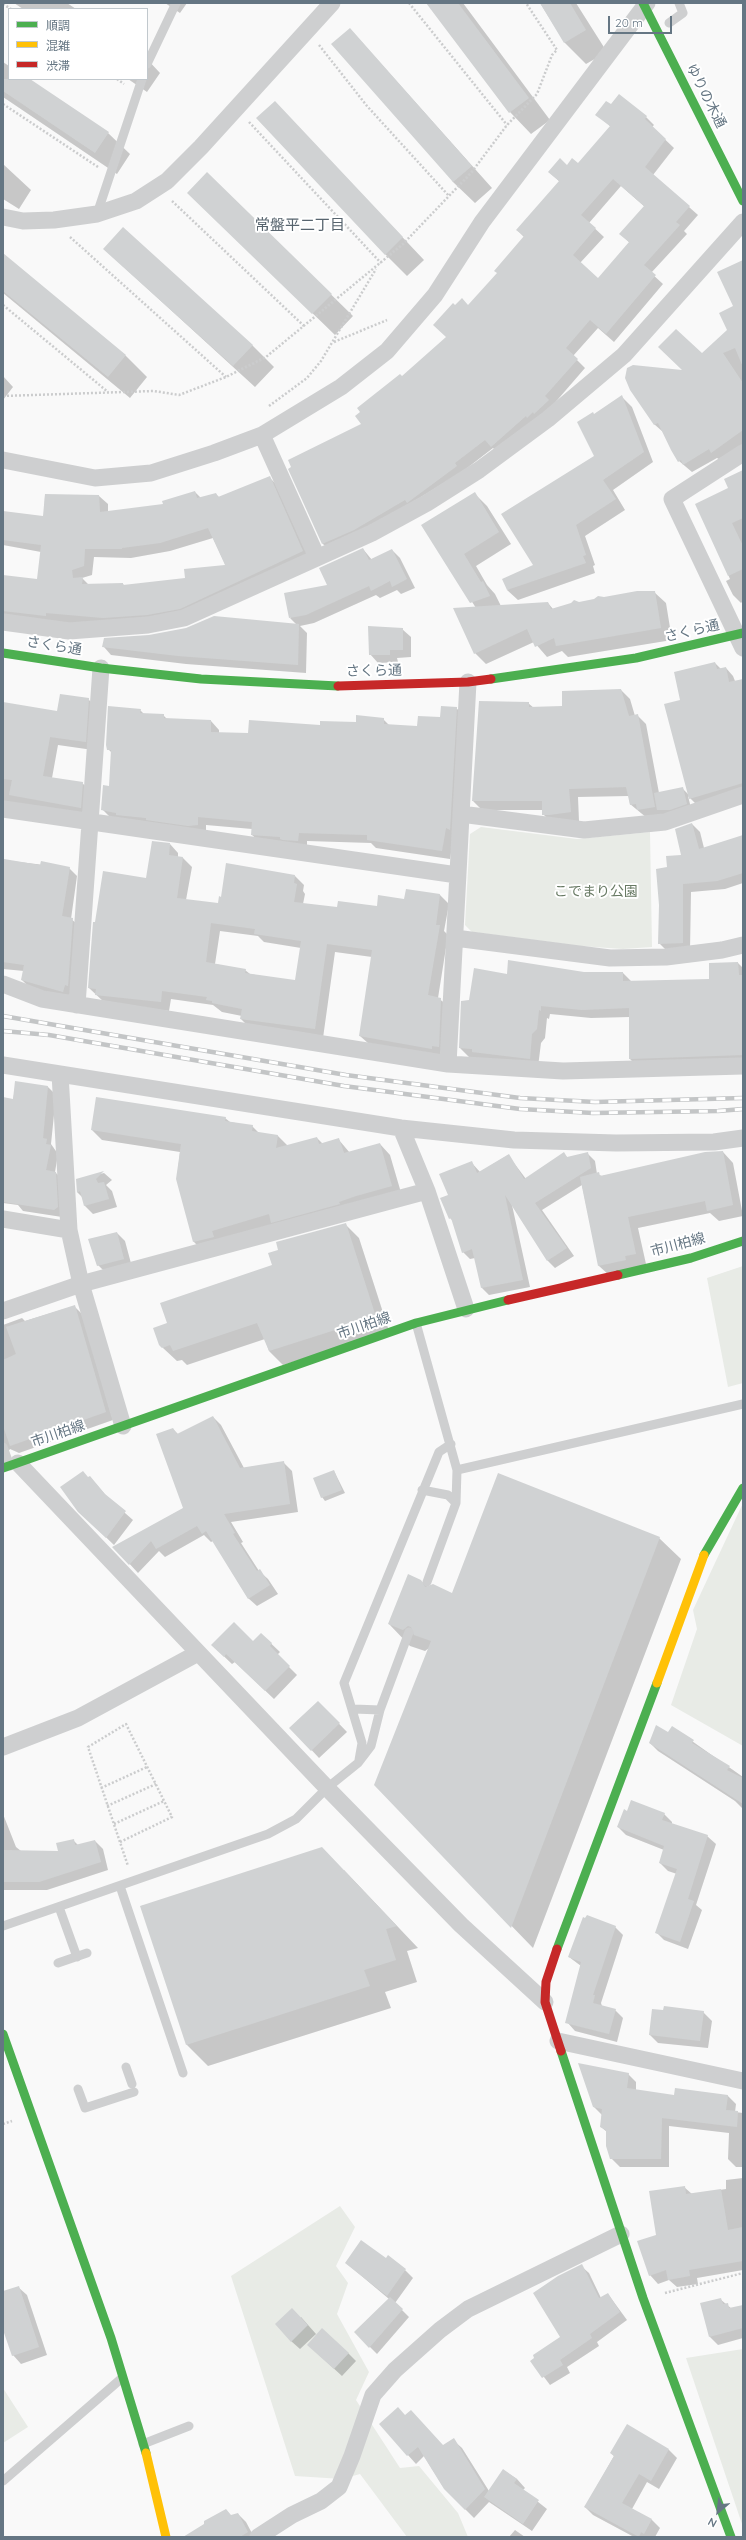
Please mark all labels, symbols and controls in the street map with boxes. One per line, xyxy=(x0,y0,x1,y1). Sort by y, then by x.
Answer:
legend xyxy=(8,8,148,80)
scale bar xyxy=(610,8,674,34)
text: 20 m xyxy=(615,15,643,30)
text: 順調 xyxy=(46,18,70,33)
text: 混雑 xyxy=(46,38,70,53)
text: 渋滞 xyxy=(46,58,70,73)
street label: ゆりの木通 xyxy=(683,61,729,131)
district label: 常盤平二丁目 xyxy=(255,216,345,234)
street label: さくら通 xyxy=(663,617,721,645)
street label: さくら通 xyxy=(25,633,83,659)
street label: さくら通 xyxy=(346,662,402,680)
park label: こでまり公園 xyxy=(554,884,638,900)
street label: 市川柏線 xyxy=(649,1230,707,1260)
street label: 市川柏線 xyxy=(335,1309,393,1343)
street label: 市川柏線 xyxy=(29,1417,87,1451)
north arrow xyxy=(698,2492,738,2532)
text: N xyxy=(706,2515,719,2531)

